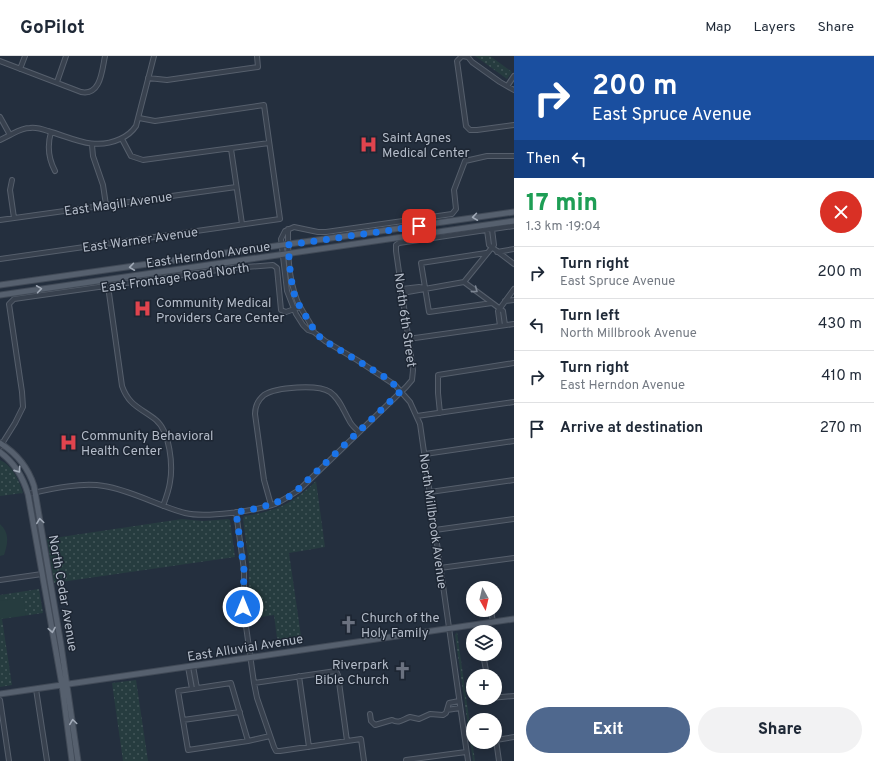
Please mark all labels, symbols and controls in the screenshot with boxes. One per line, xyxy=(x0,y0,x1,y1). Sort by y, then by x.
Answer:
text: GoPilot xyxy=(20,16,85,40)
text: Map xyxy=(705,19,731,36)
text: Layers xyxy=(753,19,795,36)
text: Share xyxy=(817,19,854,36)
text: 200 m xyxy=(592,69,678,105)
icon: right xyxy=(526,72,578,124)
text: East Spruce Avenue xyxy=(592,104,752,127)
place label: Saint Agnes Medical Center xyxy=(382,131,470,162)
hospital icon: Saint Agnes Medical Center xyxy=(359,134,379,154)
icon: left xyxy=(568,148,590,170)
text: Then xyxy=(526,150,560,169)
street label: East Magill Avenue xyxy=(63,189,173,220)
text: 17 min xyxy=(526,189,598,219)
button: close xyxy=(820,191,862,233)
pin xyxy=(402,209,436,243)
one-way arrow xyxy=(472,212,478,221)
icon: arrive xyxy=(408,215,430,237)
text: 1.3 km · 19:04 xyxy=(526,219,601,235)
street label: East Warner Avenue xyxy=(81,225,199,257)
street label: East Herndon Avenue xyxy=(145,239,271,273)
text: Turn right xyxy=(560,255,629,274)
street label: East Frontage Road North xyxy=(100,261,251,297)
one-way arrow xyxy=(129,262,135,271)
icon: right xyxy=(526,262,548,284)
text: 200 m xyxy=(817,263,862,282)
street label: North 6th Street xyxy=(389,272,419,369)
text: East Spruce Avenue xyxy=(560,274,675,290)
one-way arrow xyxy=(36,285,42,294)
one-way arrow xyxy=(471,285,478,292)
place label: Community Medical Providers Care Center xyxy=(156,296,284,327)
hospital icon: Community Medical Providers Care Center xyxy=(133,299,153,319)
text: Turn left xyxy=(560,307,620,326)
icon: left xyxy=(526,314,548,336)
text: 430 m xyxy=(818,315,862,334)
text: North Millbrook Avenue xyxy=(560,326,697,342)
text: Turn right xyxy=(560,359,629,378)
icon: right xyxy=(526,366,548,388)
text: 410 m xyxy=(821,367,862,386)
text: East Herndon Avenue xyxy=(560,378,685,394)
icon: arrive xyxy=(526,418,548,440)
text: Arrive at destination xyxy=(560,419,703,438)
text: 270 m xyxy=(820,419,862,438)
place label: Community Behavioral Health Center xyxy=(81,429,214,460)
hospital icon: Community Behavioral Health Center xyxy=(58,432,78,452)
street label: North Millbrook Avenue xyxy=(415,452,449,590)
one-way arrow xyxy=(13,466,20,473)
one-way arrow xyxy=(36,518,45,524)
street label: North Cedar Avenue xyxy=(44,534,80,653)
north arrow xyxy=(466,581,502,617)
map controls xyxy=(466,581,502,749)
position arrow xyxy=(222,586,264,628)
place label: Church of the Holy Family xyxy=(361,611,439,642)
church icon: Church of the Holy Family xyxy=(338,614,358,634)
button: layers xyxy=(466,625,502,661)
one-way arrow xyxy=(47,627,56,633)
street label: East Alluvial Avenue xyxy=(186,632,304,666)
place label: Riverpark Bible Church xyxy=(315,658,389,689)
church icon: Riverpark Bible Church xyxy=(392,661,412,681)
button: + xyxy=(466,669,502,705)
button: Exit xyxy=(526,707,690,753)
button: Share xyxy=(698,707,862,753)
button: − xyxy=(466,713,502,749)
one-way arrow xyxy=(69,719,78,726)

